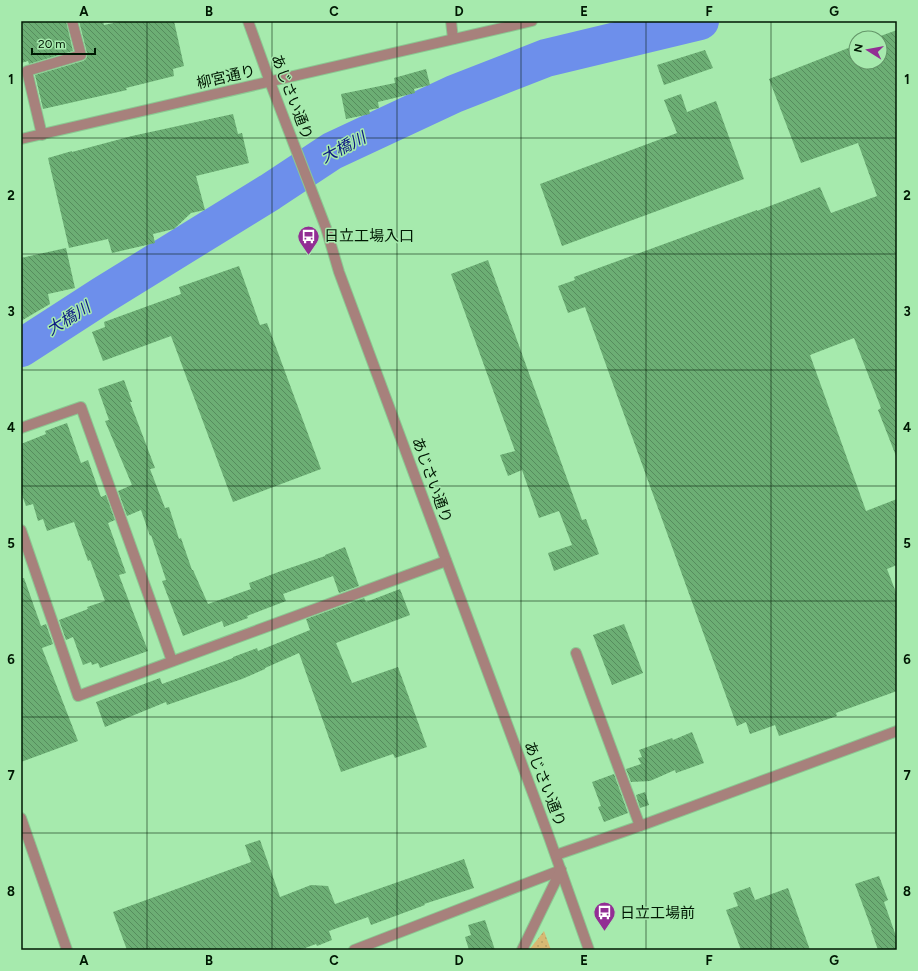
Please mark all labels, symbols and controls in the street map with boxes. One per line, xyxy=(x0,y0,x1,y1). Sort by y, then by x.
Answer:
text: A xyxy=(79,4,89,19)
text: B xyxy=(205,4,213,19)
text: C xyxy=(329,4,339,19)
text: D xyxy=(454,4,464,19)
text: E xyxy=(580,4,588,19)
text: F xyxy=(705,4,713,19)
text: G xyxy=(829,4,839,19)
scale bar xyxy=(32,30,95,56)
north arrow xyxy=(848,30,888,70)
text: 20 m xyxy=(38,37,66,51)
text: N xyxy=(851,43,866,54)
street label: あじさい通り xyxy=(267,52,317,142)
street label: 柳宮通り xyxy=(195,61,257,93)
text: 1 xyxy=(8,72,14,87)
text: 1 xyxy=(904,72,910,87)
water label: 大橋川 xyxy=(318,127,371,167)
text: 2 xyxy=(7,188,15,203)
text: 2 xyxy=(903,188,911,203)
bus stop icon: 日立工場入口 xyxy=(295,223,321,256)
place label: 日立工場入口 xyxy=(324,227,414,245)
water label: 大橋川 xyxy=(43,297,95,339)
text: 3 xyxy=(7,304,15,319)
text: 3 xyxy=(903,304,911,319)
text: 4 xyxy=(7,420,15,435)
text: 4 xyxy=(903,420,911,435)
street label: あじさい通り xyxy=(408,435,456,525)
text: 5 xyxy=(7,536,15,551)
text: 5 xyxy=(903,536,911,551)
text: 6 xyxy=(7,652,15,667)
text: 6 xyxy=(903,652,911,667)
street label: あじさい通り xyxy=(520,739,570,829)
text: 7 xyxy=(7,768,15,783)
text: 7 xyxy=(903,768,911,783)
text: 8 xyxy=(7,884,15,899)
text: 8 xyxy=(903,884,911,899)
bus stop icon: 日立工場前 xyxy=(591,900,617,933)
place label: 日立工場前 xyxy=(620,904,695,922)
text: A xyxy=(79,953,89,968)
text: B xyxy=(205,953,213,968)
text: C xyxy=(329,953,339,968)
text: D xyxy=(454,953,464,968)
text: E xyxy=(580,953,588,968)
text: F xyxy=(705,953,713,968)
text: G xyxy=(829,953,839,968)

